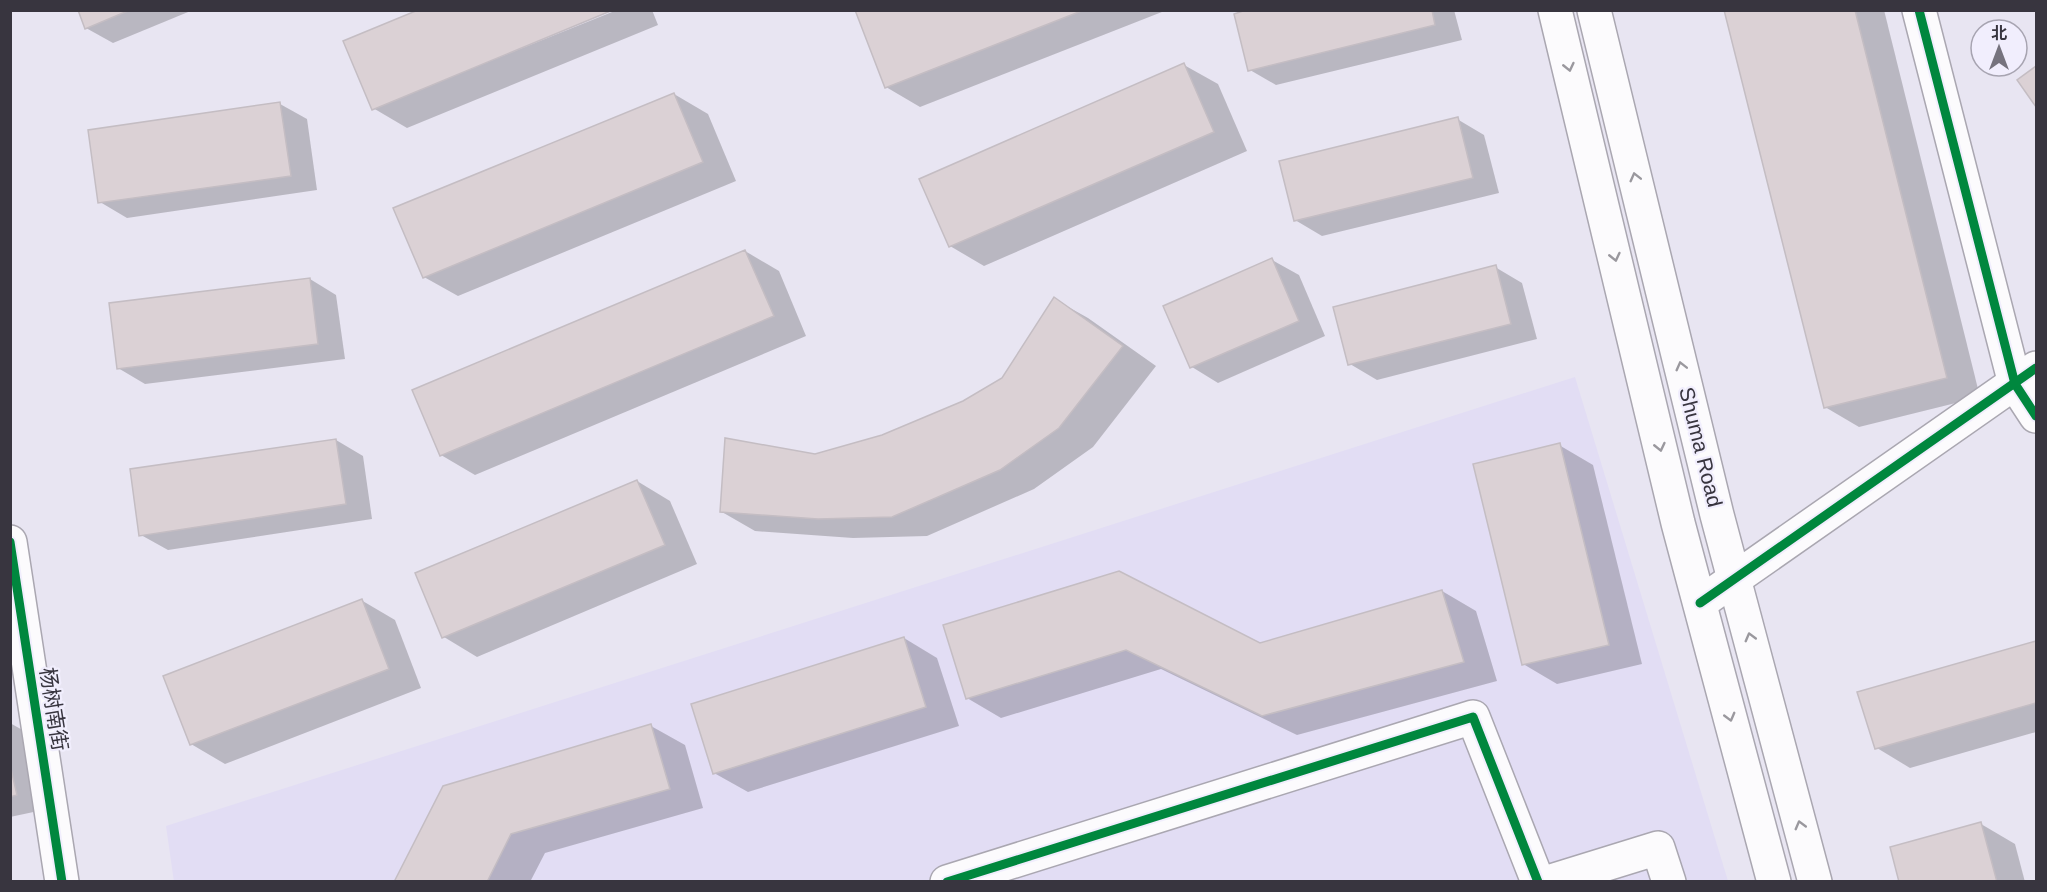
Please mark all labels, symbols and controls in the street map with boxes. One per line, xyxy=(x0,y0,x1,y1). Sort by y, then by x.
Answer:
north arrow xyxy=(1969,18,2029,78)
text: 北 xyxy=(1991,25,2007,42)
one-way arrow xyxy=(1562,62,1575,72)
one-way arrow xyxy=(1629,172,1642,182)
one-way arrow xyxy=(1607,252,1620,262)
one-way arrow xyxy=(1675,361,1688,371)
street label: Shuma Road xyxy=(1675,385,1727,509)
one-way arrow xyxy=(1653,441,1666,451)
one-way arrow xyxy=(1745,632,1757,642)
street label: 杨树南街 xyxy=(36,666,72,752)
one-way arrow xyxy=(1723,711,1735,722)
one-way arrow xyxy=(1795,820,1807,831)

